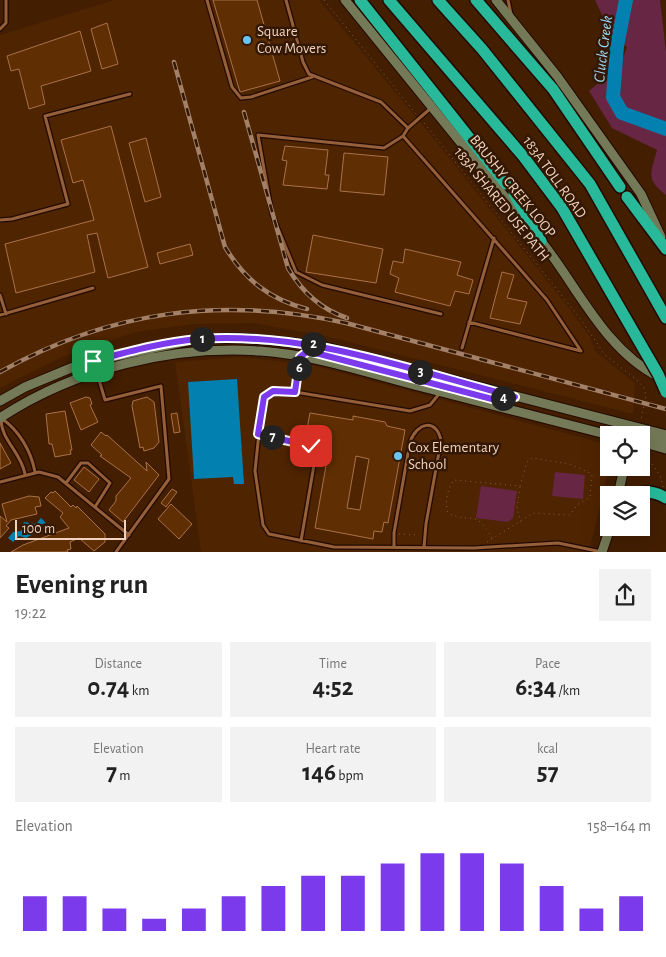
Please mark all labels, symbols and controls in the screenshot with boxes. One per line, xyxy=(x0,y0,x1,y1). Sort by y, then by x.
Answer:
water label: Cluck Creek xyxy=(591,15,615,83)
place label: Square Cow Movers xyxy=(257,24,326,56)
marker: Square Cow Movers xyxy=(241,34,253,46)
street label: BRUSHY CREEK LOOP xyxy=(467,132,559,241)
street label: 183A TOLL ROAD xyxy=(520,134,589,221)
street label: 183A SHARED USE PATH xyxy=(451,144,552,264)
pin: 1 xyxy=(190,326,214,352)
text: 1 xyxy=(200,332,205,346)
pin: 2 xyxy=(300,332,326,356)
text: 2 xyxy=(310,337,317,351)
pin xyxy=(72,340,114,382)
icon: arrive xyxy=(79,347,107,375)
pin: 6 xyxy=(286,356,312,380)
pin: 3 xyxy=(408,360,432,384)
text: 6 xyxy=(296,361,303,375)
text: 3 xyxy=(417,365,424,379)
pin: 4 xyxy=(490,386,516,410)
text: 4 xyxy=(500,391,507,405)
pin: 7 xyxy=(260,424,284,450)
pin xyxy=(290,425,332,467)
map controls xyxy=(600,426,650,536)
button: locate xyxy=(600,426,650,476)
text: 7 xyxy=(269,430,276,444)
icon: check xyxy=(297,432,325,460)
place label: Cox Elementary School xyxy=(408,440,500,472)
marker: Cox Elementary School xyxy=(392,450,404,462)
button: layers xyxy=(600,486,650,536)
scale bar xyxy=(15,517,126,540)
text: 100 m xyxy=(22,522,55,536)
button: share xyxy=(599,569,651,621)
text: Evening run xyxy=(15,571,148,599)
text: 19:22 xyxy=(15,605,46,621)
text: Distance xyxy=(95,657,142,671)
text: Time xyxy=(319,657,347,671)
text: Pace xyxy=(535,657,560,671)
text: 0.74 xyxy=(87,675,129,700)
text: 4:52 xyxy=(313,675,353,700)
text: 6:34 xyxy=(515,675,556,700)
text: km xyxy=(129,684,149,698)
text: /km xyxy=(556,684,580,698)
text: Elevation xyxy=(93,742,144,756)
text: Heart rate xyxy=(306,742,360,756)
text: kcal xyxy=(537,742,558,756)
text: 7 xyxy=(106,760,117,785)
text: 146 xyxy=(302,760,336,785)
text: 57 xyxy=(537,760,558,785)
text: m xyxy=(117,769,130,783)
text: bpm xyxy=(336,769,364,783)
text: Elevation xyxy=(15,818,73,834)
text: 158–164 m xyxy=(587,818,651,834)

